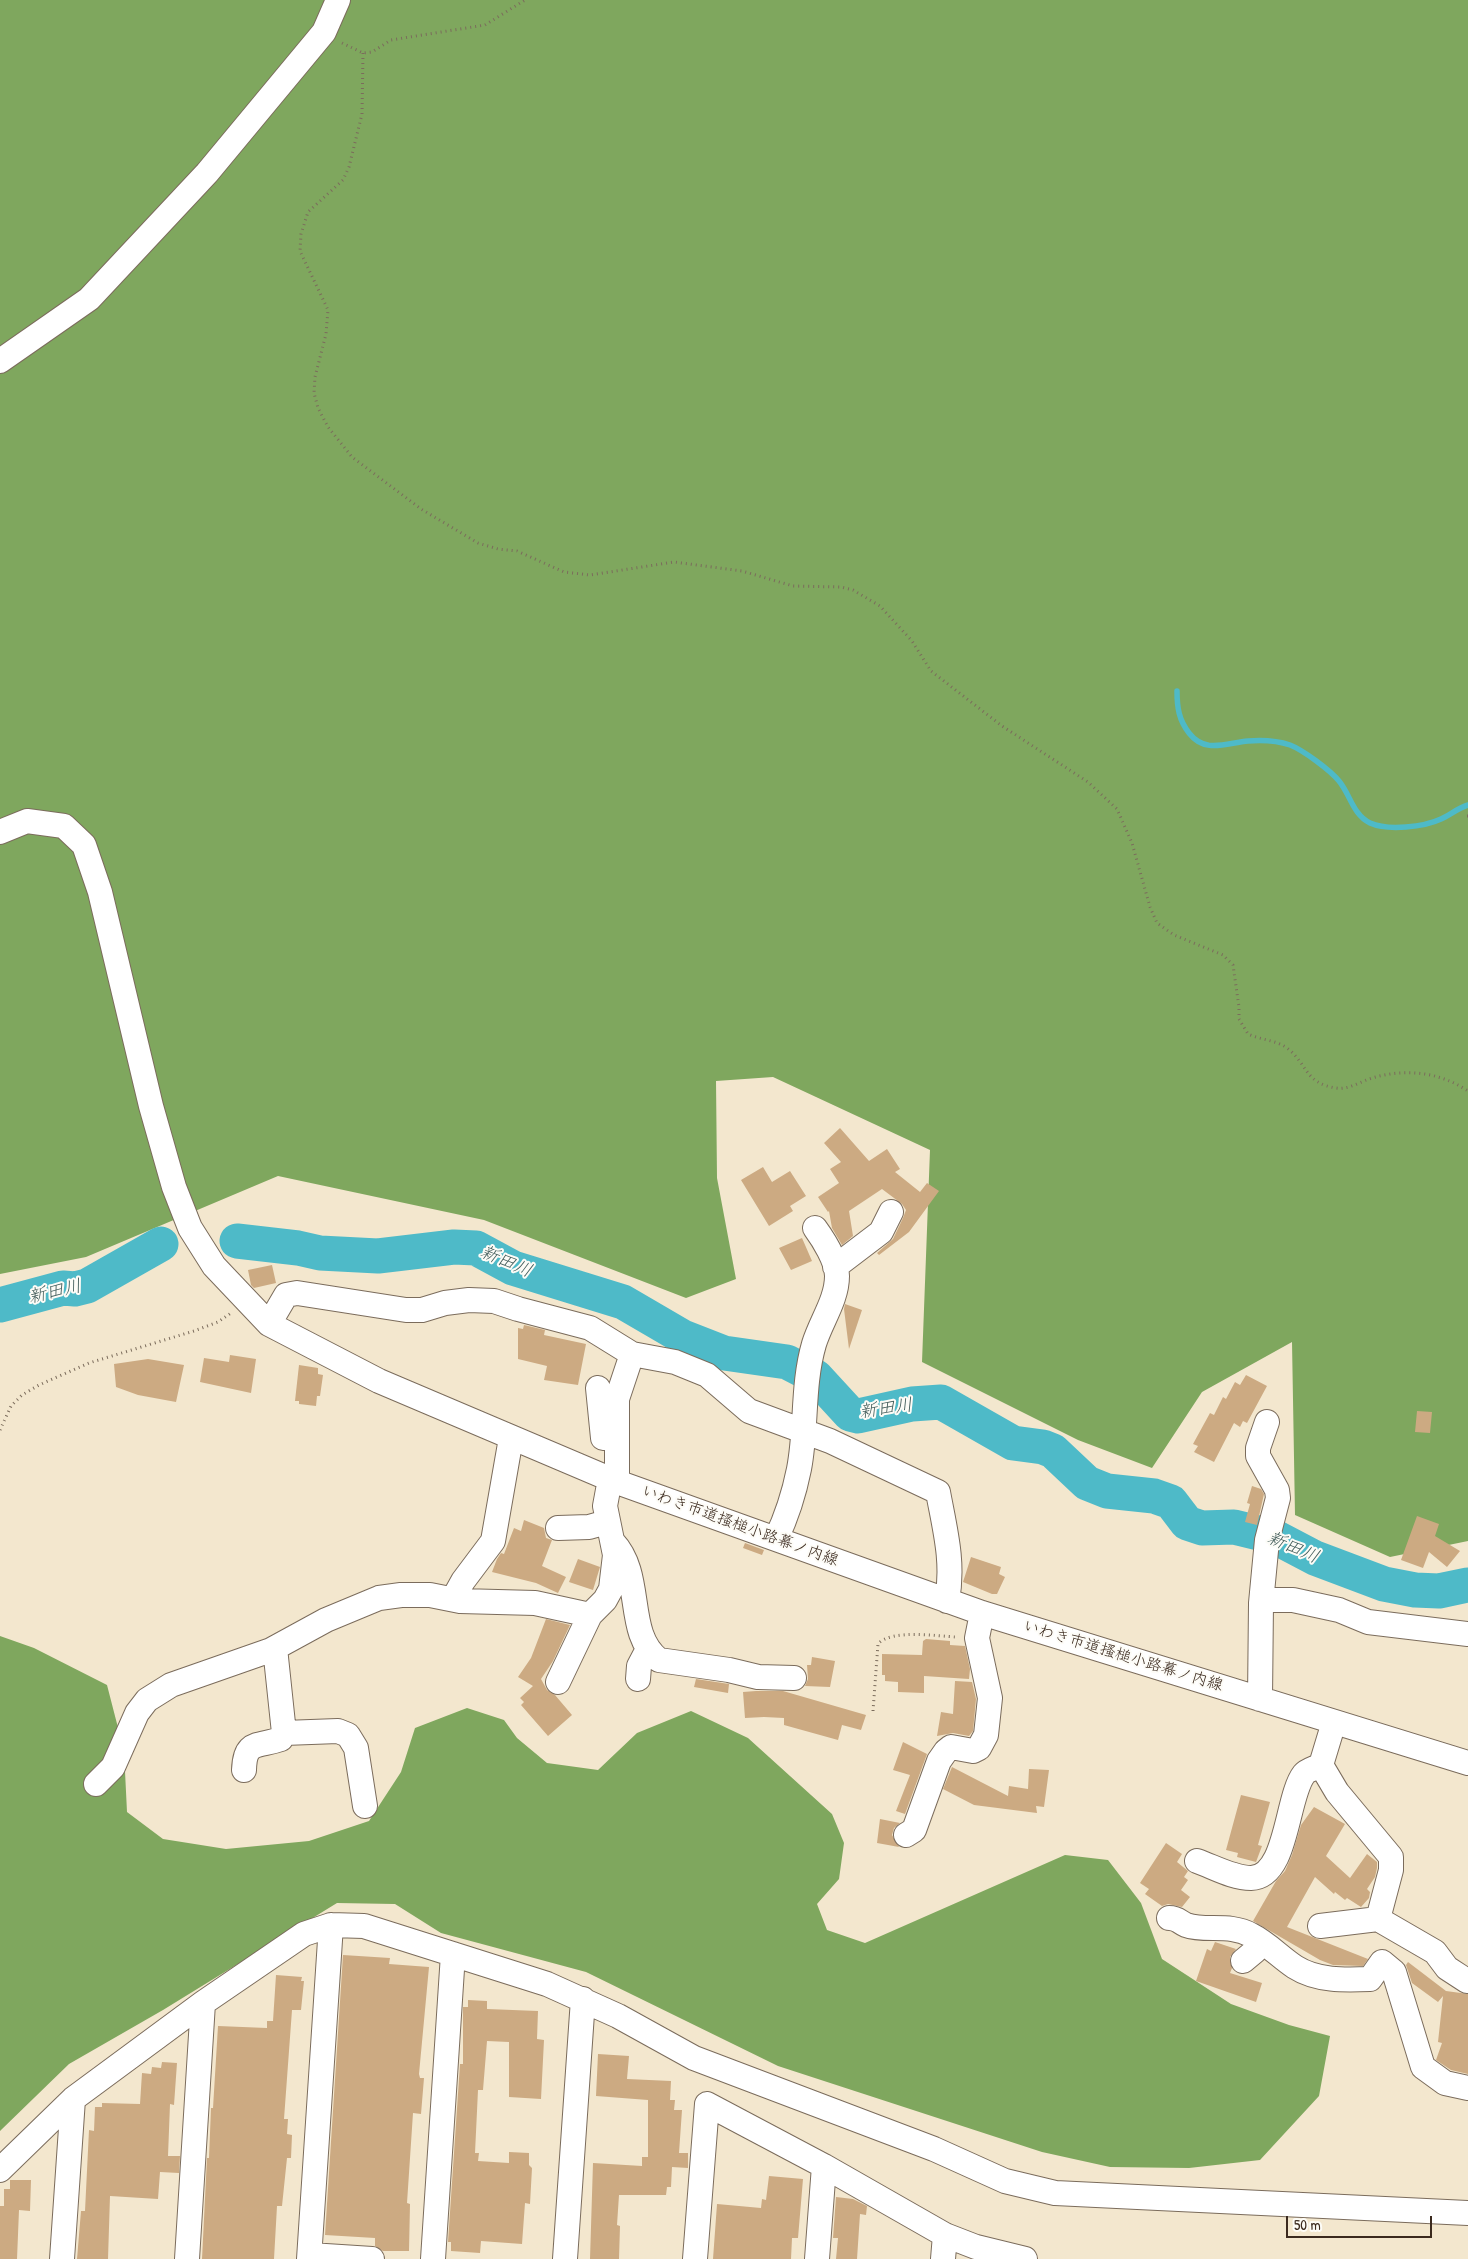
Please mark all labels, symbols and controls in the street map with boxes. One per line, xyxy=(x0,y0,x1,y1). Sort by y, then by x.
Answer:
water label: 新田川 xyxy=(477,1242,535,1282)
water label: 新田川 xyxy=(26,1275,84,1309)
water label: 新田川 xyxy=(858,1395,914,1423)
street label: いわき市道搔槌小路幕ノ内線 xyxy=(639,1481,841,1571)
water label: 新田川 xyxy=(1264,1528,1322,1568)
street label: いわき市道搔槌小路幕ノ内線 xyxy=(1021,1616,1225,1696)
scale bar xyxy=(1288,2206,1434,2238)
text: 50 m xyxy=(1294,2214,1321,2235)

